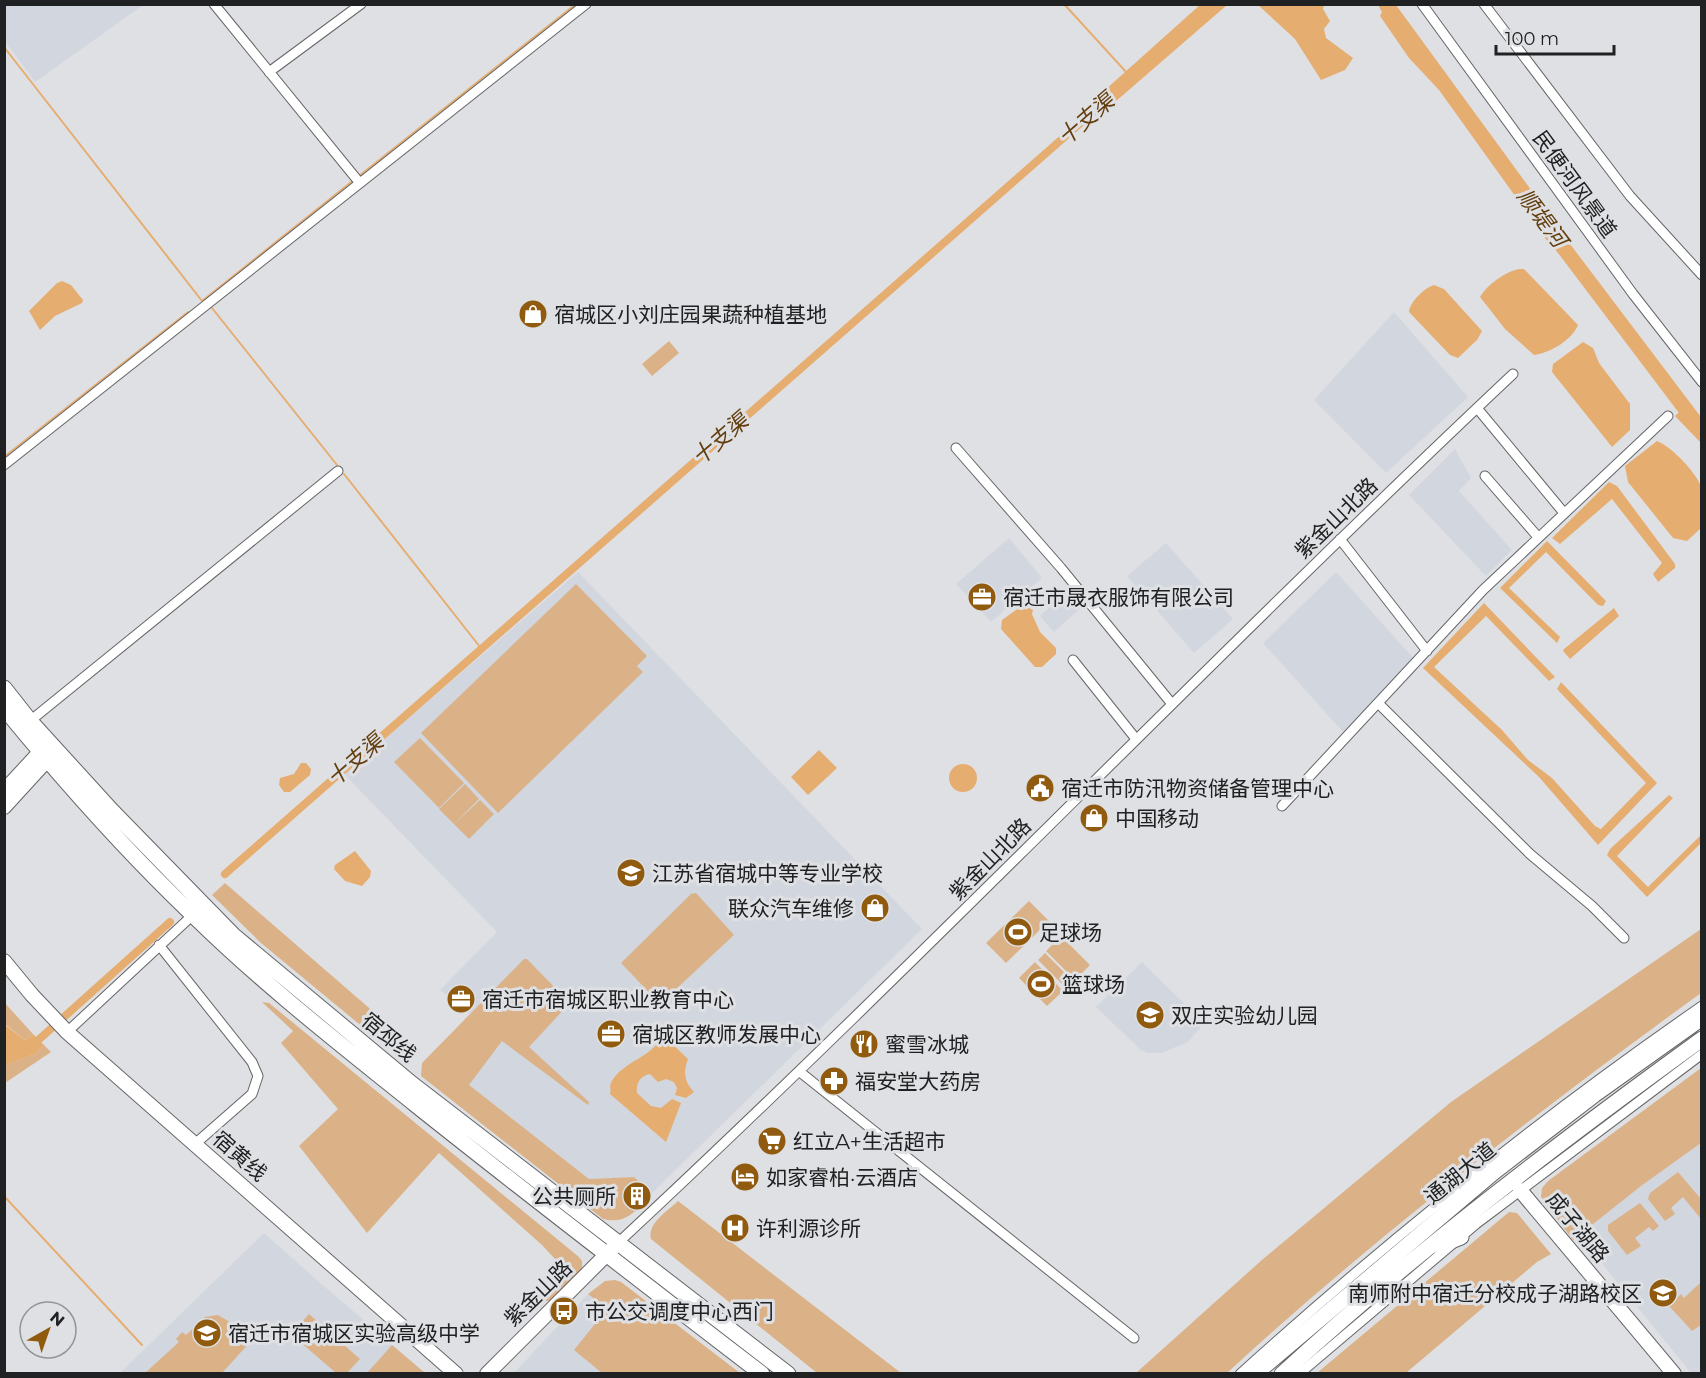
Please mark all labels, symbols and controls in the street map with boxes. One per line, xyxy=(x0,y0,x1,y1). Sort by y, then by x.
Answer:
scale bar xyxy=(1496,18,1614,56)
text: 100 m xyxy=(1505,28,1559,50)
water label: 十支渠 xyxy=(1052,85,1122,151)
street label: 民便河风景道 xyxy=(1528,126,1622,242)
water label: 顺堤河 xyxy=(1511,184,1575,256)
shop icon: 宿城区小刘庄园果蔬种植基地 xyxy=(517,298,549,330)
place label: 宿城区小刘庄园果蔬种植基地 xyxy=(554,302,827,327)
water label: 十支渠 xyxy=(686,405,756,471)
street label: 紫金山北路 xyxy=(1290,473,1382,563)
office icon: 宿迁市晟衣服饰有限公司 xyxy=(966,581,998,613)
place label: 宿迁市晟衣服饰有限公司 xyxy=(1003,585,1234,610)
water label: 十支渠 xyxy=(321,726,391,792)
public building icon: 宿迁市防汛物资储备管理中心 xyxy=(1024,772,1056,804)
place label: 宿迁市防汛物资储备管理中心 xyxy=(1061,776,1334,801)
shop icon: 中国移动 xyxy=(1078,802,1110,834)
place label: 中国移动 xyxy=(1115,806,1199,831)
street label: 紫金山北路 xyxy=(944,813,1036,905)
school or university icon: 江苏省宿城中等专业学校 xyxy=(615,857,647,889)
place label: 江苏省宿城中等专业学校 xyxy=(652,861,883,886)
shop icon: 联众汽车维修 xyxy=(859,892,891,924)
place label: 联众汽车维修 xyxy=(728,896,854,921)
sports icon: 足球场 xyxy=(1002,916,1034,948)
place label: 足球场 xyxy=(1039,920,1102,945)
sports icon: 篮球场 xyxy=(1025,968,1057,1000)
place label: 篮球场 xyxy=(1062,972,1125,997)
office icon: 宿迁市宿城区职业教育中心 xyxy=(445,983,477,1015)
place label: 宿迁市宿城区职业教育中心 xyxy=(482,987,734,1012)
school or university icon: 双庄实验幼儿园 xyxy=(1134,999,1166,1031)
place label: 双庄实验幼儿园 xyxy=(1171,1003,1318,1028)
street label: 宿邳线 xyxy=(357,1007,421,1067)
office icon: 宿城区教师发展中心 xyxy=(595,1018,627,1050)
place label: 宿城区教师发展中心 xyxy=(632,1022,821,1047)
restaurant icon: 蜜雪冰城 xyxy=(848,1028,880,1060)
place label: 蜜雪冰城 xyxy=(885,1032,969,1057)
pharmacy icon: 福安堂大药房 xyxy=(818,1065,850,1097)
place label: 福安堂大药房 xyxy=(855,1069,981,1094)
supermarket icon: 红立A+生活超市 xyxy=(756,1125,788,1157)
street label: 宿黄线 xyxy=(208,1126,272,1186)
place label: 红立A+生活超市 xyxy=(793,1129,946,1154)
street label: 通湖大道 xyxy=(1419,1137,1501,1209)
hotel icon: 如家睿柏·云酒店 xyxy=(729,1161,761,1193)
place label: 如家睿柏·云酒店 xyxy=(766,1165,918,1190)
building icon: 公共厕所 xyxy=(621,1180,653,1212)
place label: 公共厕所 xyxy=(532,1184,616,1209)
street label: 成子湖路 xyxy=(1541,1187,1615,1267)
hospital icon: 许利源诊所 xyxy=(719,1212,751,1244)
place label: 许利源诊所 xyxy=(756,1216,861,1241)
street label: 紫金山路 xyxy=(499,1255,577,1331)
school or university icon: 南师附中宿迁分校成子湖路校区 xyxy=(1647,1277,1679,1309)
place label: 南师附中宿迁分校成子湖路校区 xyxy=(1348,1281,1642,1306)
bus stop icon: 市公交调度中心西门 xyxy=(548,1295,580,1327)
place label: 市公交调度中心西门 xyxy=(585,1299,774,1324)
north arrow xyxy=(18,1300,78,1360)
text: N xyxy=(46,1307,68,1330)
school or university icon: 宿迁市宿城区实验高级中学 xyxy=(191,1317,223,1349)
place label: 宿迁市宿城区实验高级中学 xyxy=(228,1321,480,1346)

